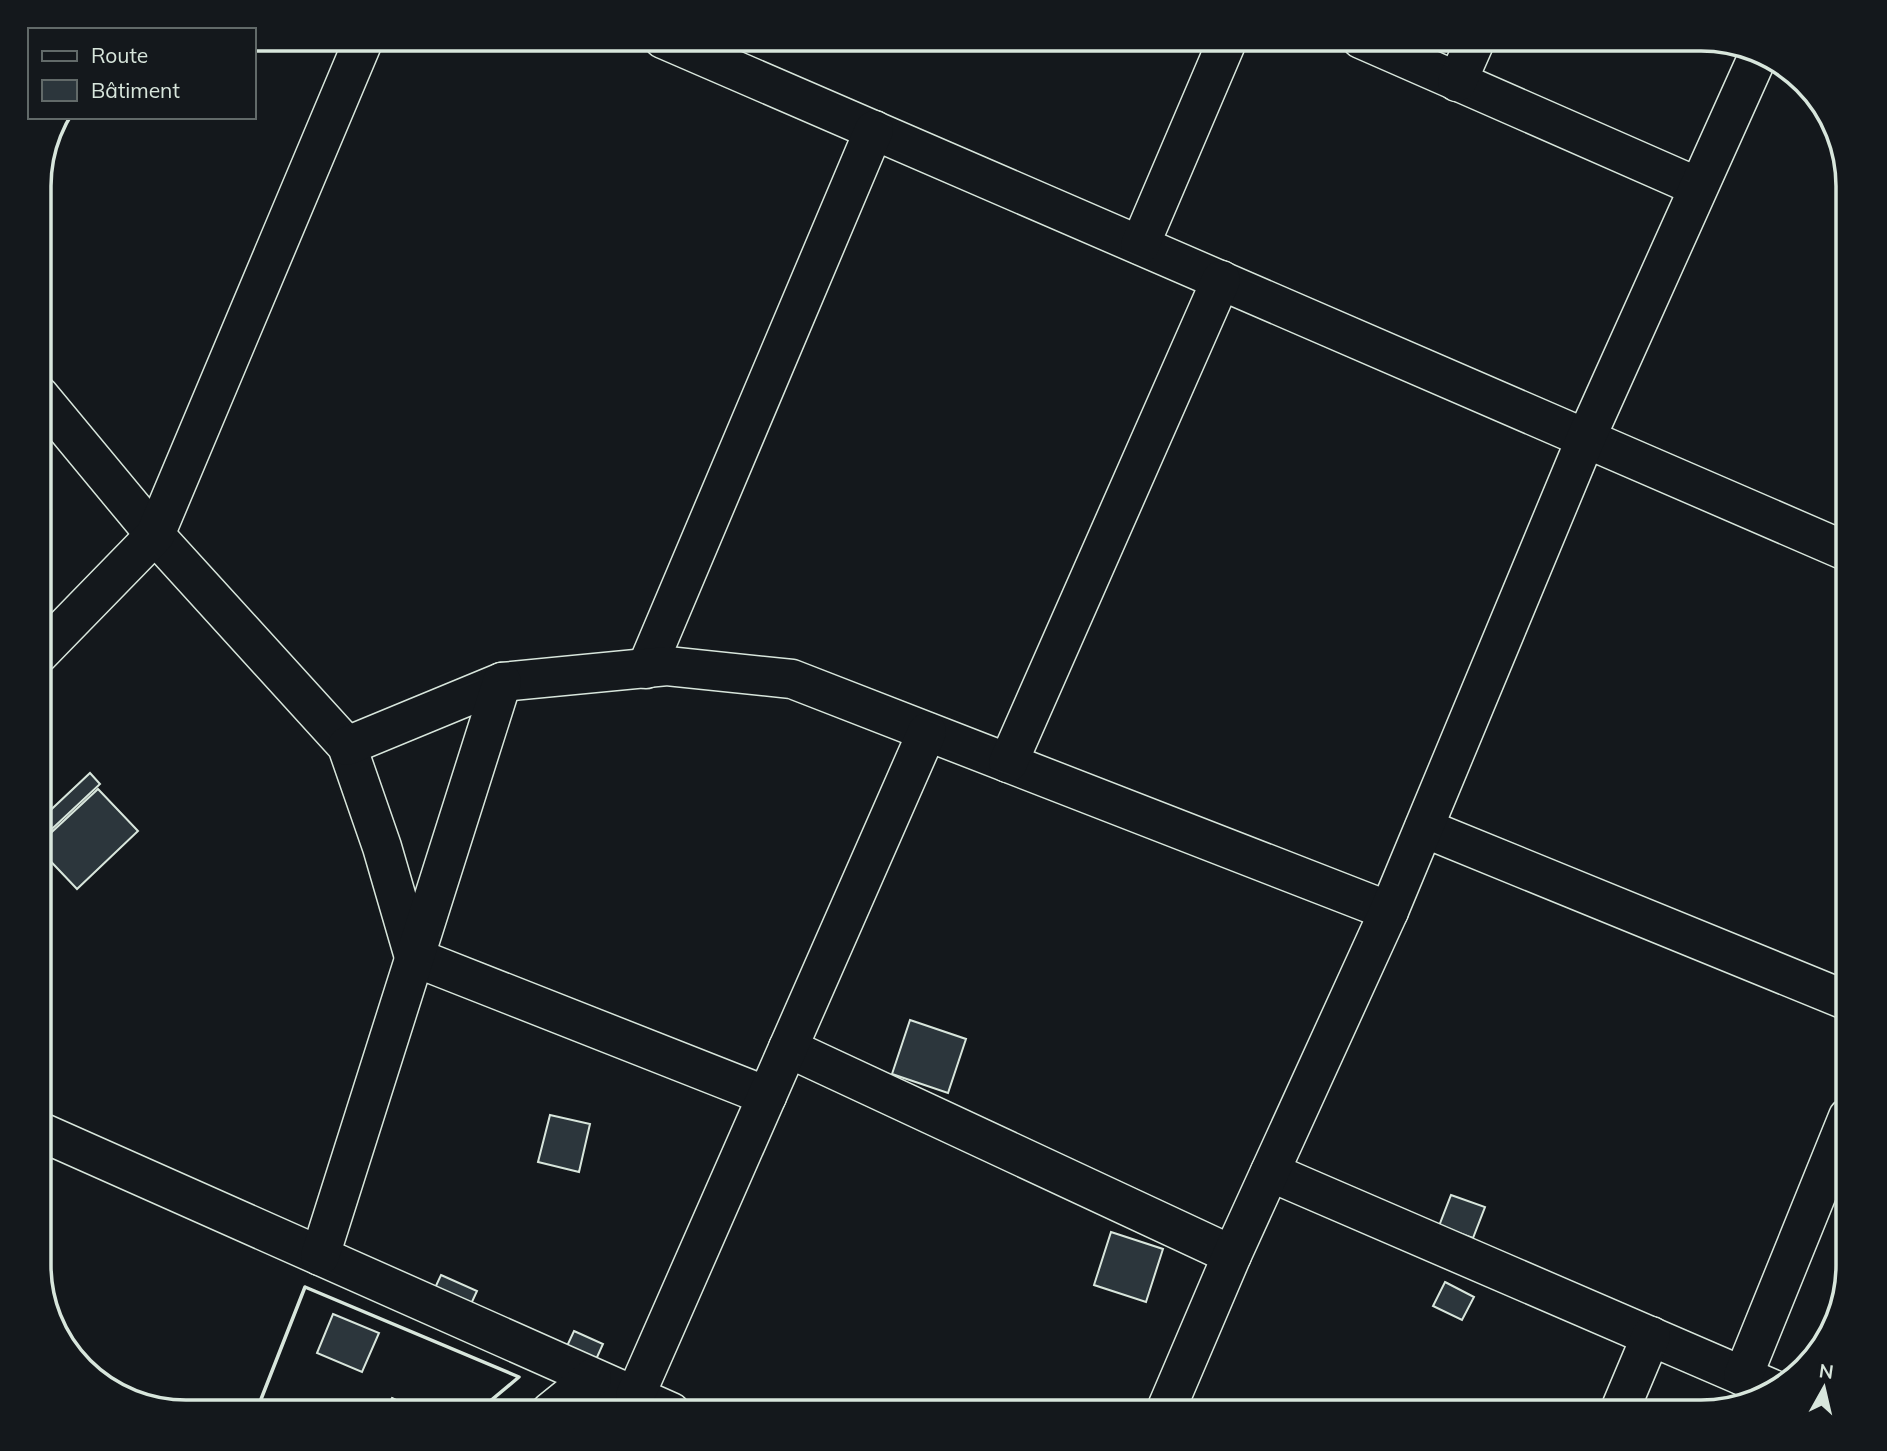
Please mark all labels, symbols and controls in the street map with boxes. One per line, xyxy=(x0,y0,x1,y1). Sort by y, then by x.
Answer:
legend xyxy=(28,28,256,119)
text: Route xyxy=(91,42,148,68)
text: Bâtiment xyxy=(91,77,180,103)
north arrow xyxy=(1789,1353,1859,1423)
text: N xyxy=(1818,1358,1835,1384)

